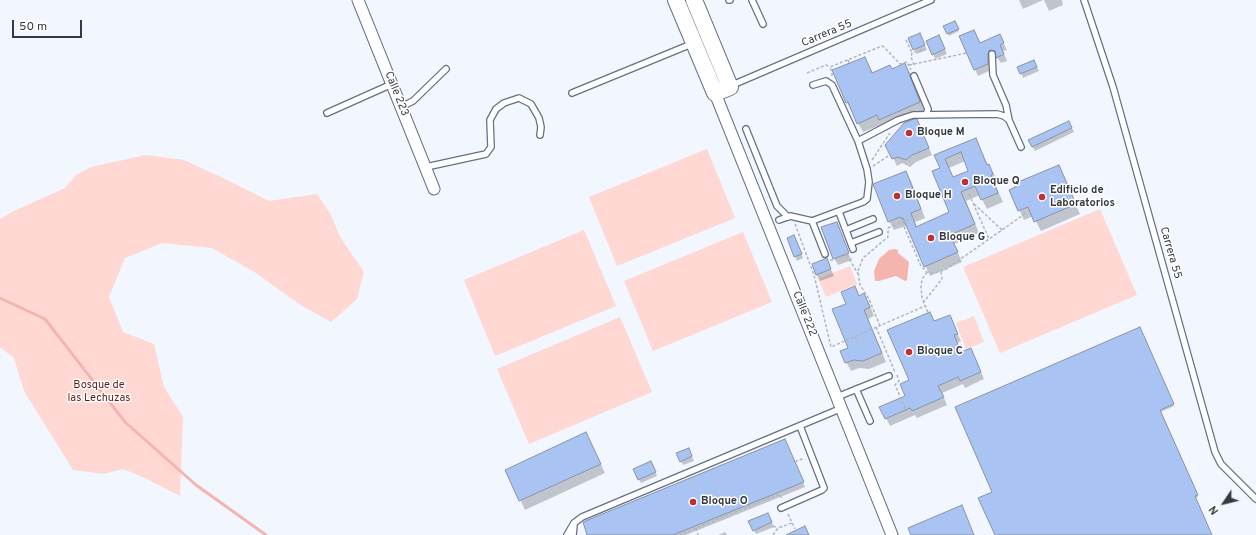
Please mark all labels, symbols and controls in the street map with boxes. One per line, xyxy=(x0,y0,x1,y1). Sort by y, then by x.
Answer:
scale bar xyxy=(14,12,84,38)
street label: Carrera 55 xyxy=(800,17,854,51)
text: 50 m xyxy=(19,19,47,35)
street label: Calle 223 xyxy=(381,70,411,118)
place label: Bloque M xyxy=(917,126,965,140)
marker: Bloque M xyxy=(904,128,914,138)
place label: Bloque Q xyxy=(973,175,1020,189)
marker: Bloque Q xyxy=(960,177,970,187)
place label: Edificio de Laboratorios xyxy=(1050,184,1115,210)
place label: Bloque H xyxy=(905,189,952,203)
marker: Bloque H xyxy=(892,191,902,201)
marker: Edificio de Laboratorios xyxy=(1037,192,1047,202)
street label: Carrera 55 xyxy=(1156,226,1184,280)
place label: Bloque G xyxy=(939,231,985,245)
marker: Bloque G xyxy=(926,233,936,243)
street label: Calle 222 xyxy=(789,290,819,338)
place label: Bloque C xyxy=(917,345,963,359)
marker: Bloque C xyxy=(904,347,914,357)
park label: Bosque de las Lechuzas xyxy=(67,379,131,405)
north arrow xyxy=(1204,483,1244,523)
place label: Bloque O xyxy=(701,495,748,509)
marker: Bloque O xyxy=(688,497,698,507)
text: N xyxy=(1206,503,1222,517)

